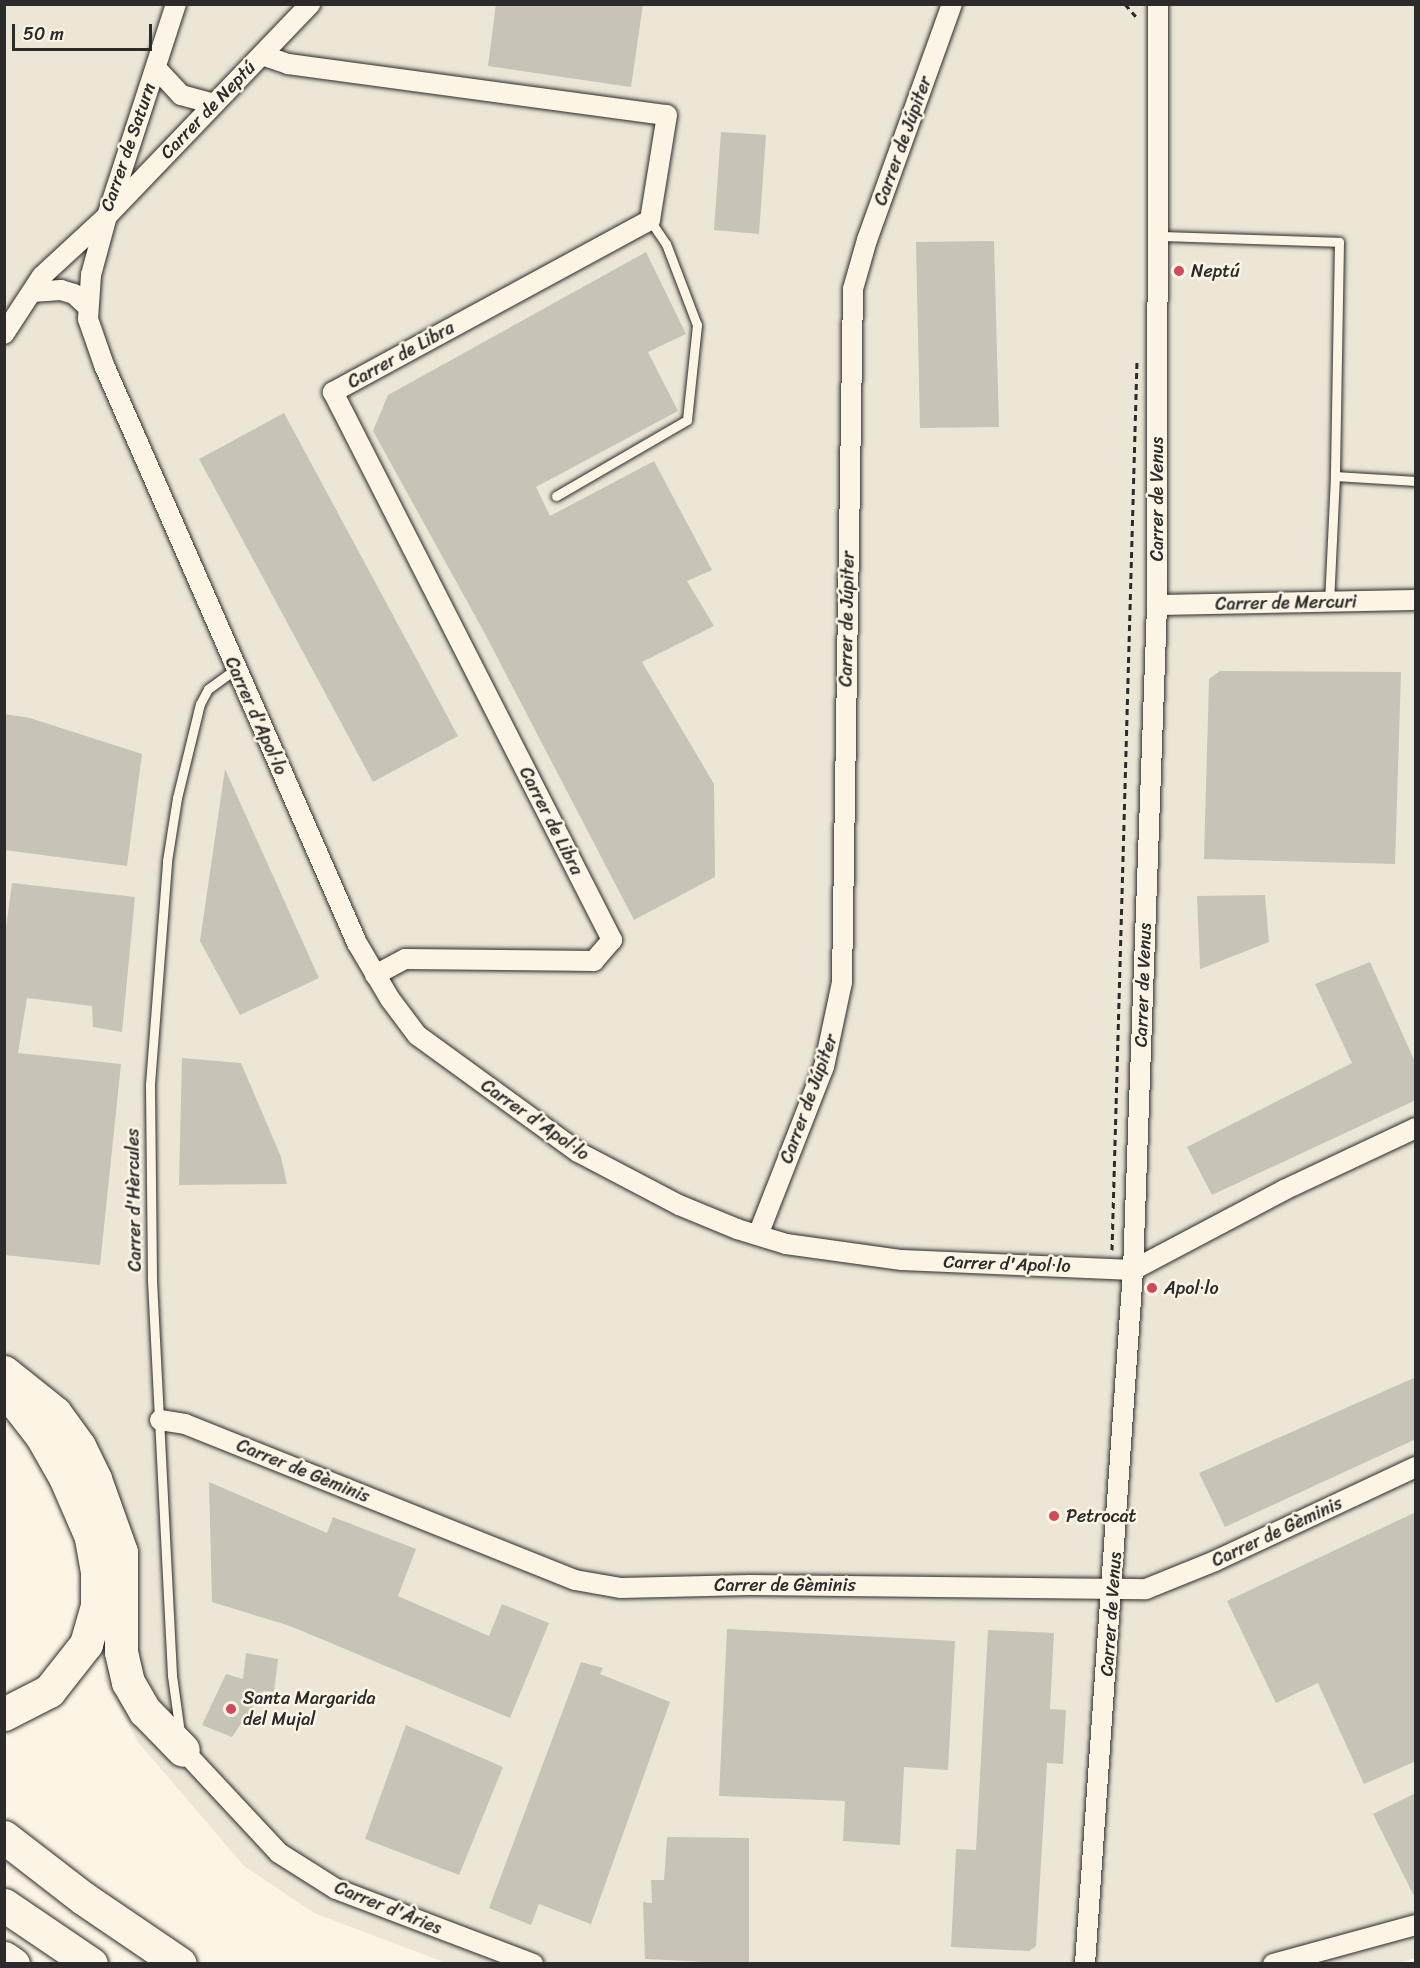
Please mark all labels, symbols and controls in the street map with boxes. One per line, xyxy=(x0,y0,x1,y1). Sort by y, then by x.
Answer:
scale bar xyxy=(15,12,154,50)
text: 50 m xyxy=(23,18,64,50)
street label: Carrer de Neptú xyxy=(156,56,260,164)
street label: Carrer de Júpiter xyxy=(869,73,937,209)
street label: Carrer de Saturn xyxy=(96,80,160,214)
place label: Neptú xyxy=(1191,260,1240,282)
marker: Neptú xyxy=(1172,264,1186,278)
street label: Carrer de Libra xyxy=(344,317,458,393)
street label: Carrer de Venus xyxy=(1146,436,1168,562)
street label: Carrer de Júpiter xyxy=(835,550,859,688)
street label: Carrer de Mercuri xyxy=(1215,591,1357,615)
street label: Carrer d'Apol·lo xyxy=(220,653,292,779)
street label: Carrer de Libra xyxy=(514,763,588,879)
street label: Carrer de Venus xyxy=(1130,922,1156,1048)
street label: Carrer de Júpiter xyxy=(775,1031,843,1167)
street label: Carrer d'Apol·lo xyxy=(477,1075,593,1165)
street label: Carrer d'Hèrcules xyxy=(122,1128,146,1272)
street label: Carrer d'Apol·lo xyxy=(943,1251,1071,1277)
place label: Apol·lo xyxy=(1164,1277,1219,1299)
marker: Apol·lo xyxy=(1145,1281,1159,1295)
street label: Carrer de Gèminis xyxy=(234,1435,372,1507)
street label: Carrer de Gèminis xyxy=(1209,1492,1345,1572)
place label: Petrocat xyxy=(1066,1505,1136,1527)
marker: Petrocat xyxy=(1047,1509,1061,1523)
street label: Carrer de Venus xyxy=(1096,1550,1126,1678)
street label: Carrer de Gèminis xyxy=(714,1574,856,1596)
place label: Santa Margarida del Mujal xyxy=(243,1688,375,1730)
marker: Santa Margarida del Mujal xyxy=(224,1702,238,1716)
street label: Carrer d'Àries xyxy=(331,1877,445,1939)

